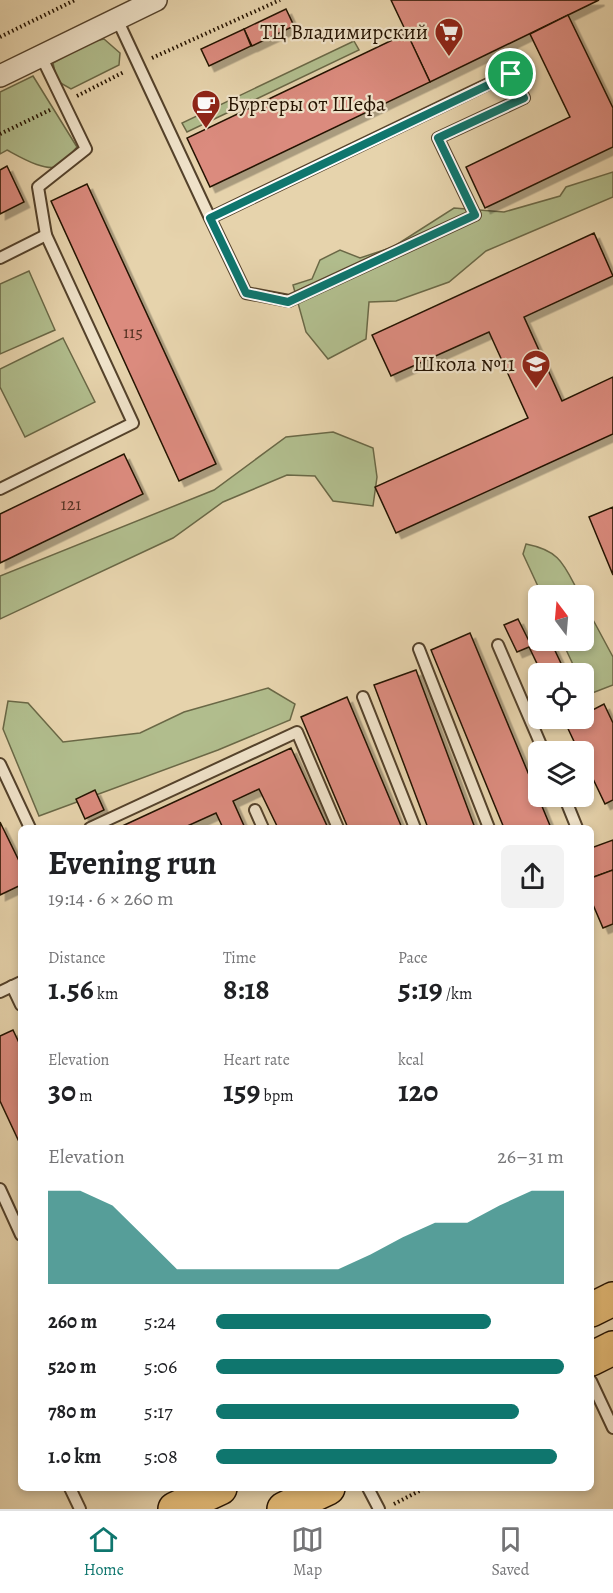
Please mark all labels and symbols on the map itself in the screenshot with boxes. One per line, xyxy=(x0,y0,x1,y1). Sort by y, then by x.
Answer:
supermarket icon: ТЦ Владимирский xyxy=(433,16,465,58)
place label: ТЦ Владимирский xyxy=(260,18,428,46)
pin xyxy=(485,48,536,99)
cafe icon: Бургеры от Шефа xyxy=(190,88,222,130)
place label: Бургеры от Шефа xyxy=(227,90,386,118)
house number: 115 xyxy=(123,320,143,344)
school or university icon: Школа №11 xyxy=(520,348,552,390)
place label: Школа №11 xyxy=(413,350,515,378)
house number: 121 xyxy=(61,492,81,516)
north arrow xyxy=(528,585,594,651)

